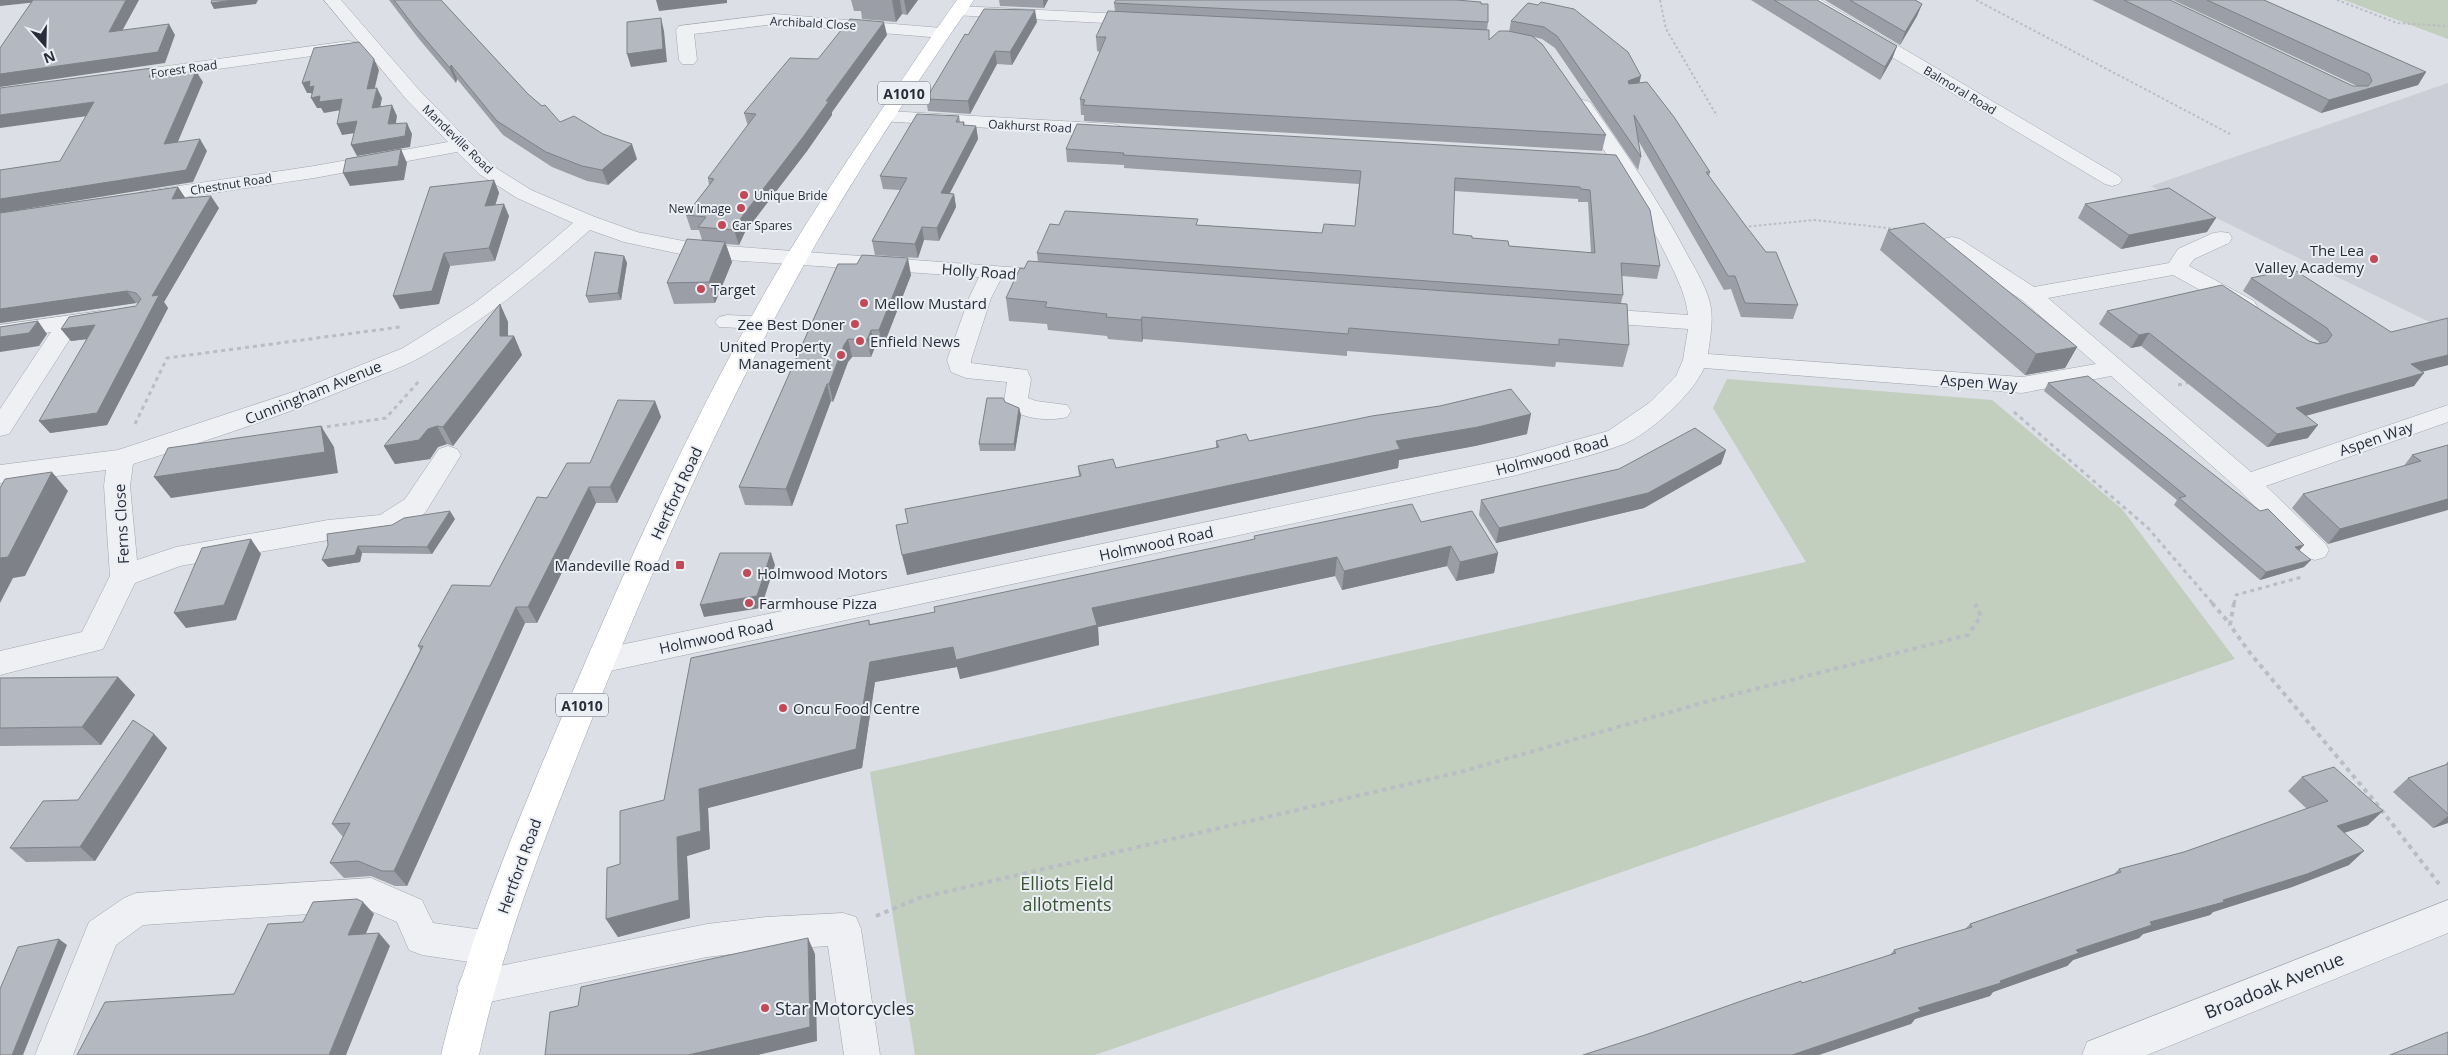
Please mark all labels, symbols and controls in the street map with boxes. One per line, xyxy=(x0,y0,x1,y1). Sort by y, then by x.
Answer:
street label: Archibald Close xyxy=(769,12,857,34)
north arrow xyxy=(20,20,70,70)
text: N xyxy=(41,47,58,69)
street label: Forest Road xyxy=(150,56,218,82)
street label: Balmoral Road xyxy=(1920,62,2000,118)
road number: A1010 xyxy=(878,82,930,105)
street label: Mandeville Road xyxy=(419,101,497,177)
street label: Oakhurst Road xyxy=(988,115,1072,137)
street label: Chestnut Road xyxy=(189,169,273,199)
place label: Unique Bride xyxy=(754,187,828,204)
marker: Unique Bride xyxy=(738,189,750,201)
place label: New Image xyxy=(668,200,731,217)
marker: New Image xyxy=(735,202,747,214)
place label: Car Spares xyxy=(732,217,792,234)
marker: Car Spares xyxy=(716,219,728,231)
place label: The Lea Valley Academy xyxy=(2255,240,2364,277)
marker: The Lea Valley Academy xyxy=(2368,253,2380,265)
street label: Holly Road xyxy=(941,258,1017,284)
place label: Target xyxy=(711,279,756,299)
marker: Target xyxy=(695,283,707,295)
place label: Mellow Mustard xyxy=(874,293,987,313)
marker: Mellow Mustard xyxy=(858,297,870,309)
place label: Zee Best Doner xyxy=(738,314,845,334)
marker: Zee Best Doner xyxy=(849,318,861,330)
place label: Enfield News xyxy=(870,331,960,351)
marker: Enfield News xyxy=(854,335,866,347)
place label: United Property Management xyxy=(719,336,831,373)
marker: United Property Management xyxy=(835,349,847,361)
street label: Cunningham Avenue xyxy=(242,355,384,429)
street label: Aspen Way xyxy=(1940,369,2019,395)
street label: Aspen Way xyxy=(2336,416,2416,460)
street label: Holmwood Road xyxy=(1493,430,1611,480)
street label: Hertford Road xyxy=(646,443,706,543)
street label: Ferns Close xyxy=(109,483,133,565)
street label: Holmwood Road xyxy=(1097,521,1215,565)
place label: Mandeville Road xyxy=(554,555,670,575)
marker: Mandeville Road xyxy=(674,559,686,571)
place label: Holmwood Motors xyxy=(757,563,888,583)
marker: Holmwood Motors xyxy=(741,567,753,579)
place label: Farmhouse Pizza xyxy=(759,593,877,613)
marker: Farmhouse Pizza xyxy=(743,597,755,609)
street label: Holmwood Road xyxy=(657,614,775,658)
road number: A1010 xyxy=(556,694,608,716)
place label: Oncu Food Centre xyxy=(793,698,920,718)
marker: Oncu Food Centre xyxy=(777,702,789,714)
street label: Hertford Road xyxy=(492,816,546,916)
park label: Elliots Field allotments xyxy=(1020,871,1114,916)
street label: Broadoak Avenue xyxy=(2201,946,2347,1024)
place label: Star Motorcycles xyxy=(775,996,914,1020)
marker: Star Motorcycles xyxy=(759,1002,771,1014)

